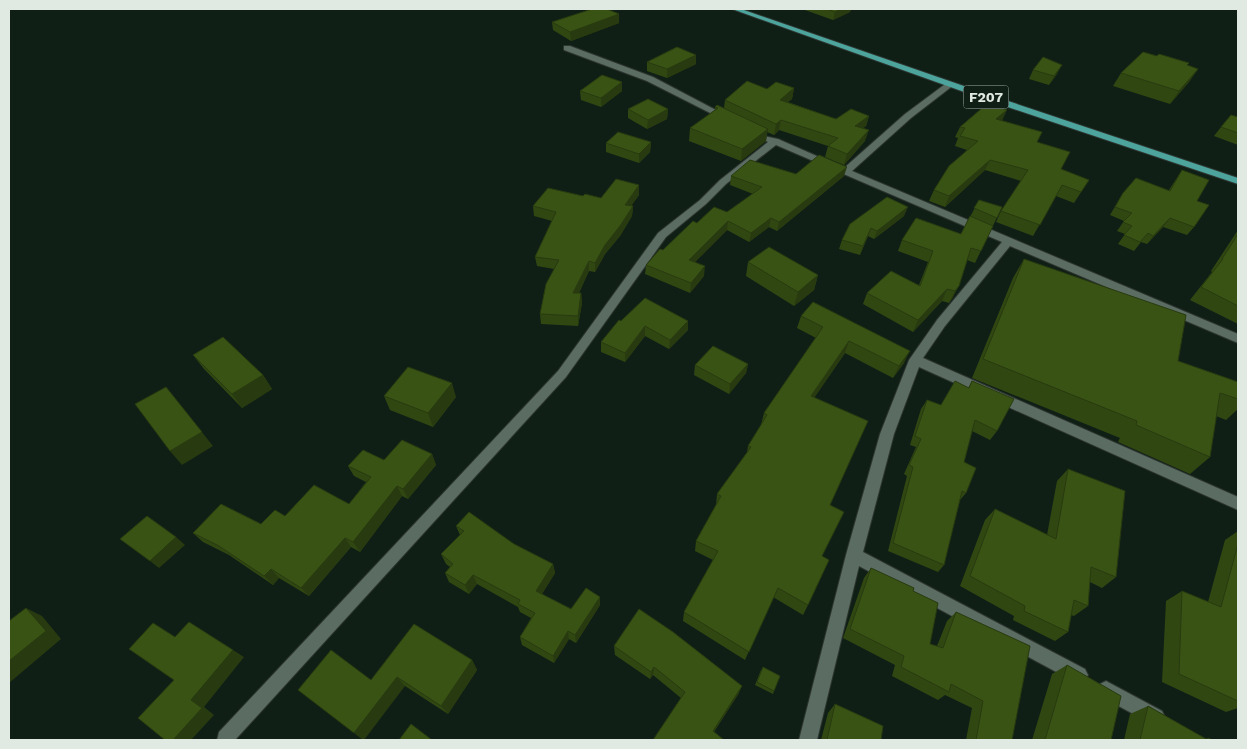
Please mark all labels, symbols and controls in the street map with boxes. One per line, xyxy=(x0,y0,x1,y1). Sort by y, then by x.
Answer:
road number: F207 xyxy=(964,85,1008,108)

